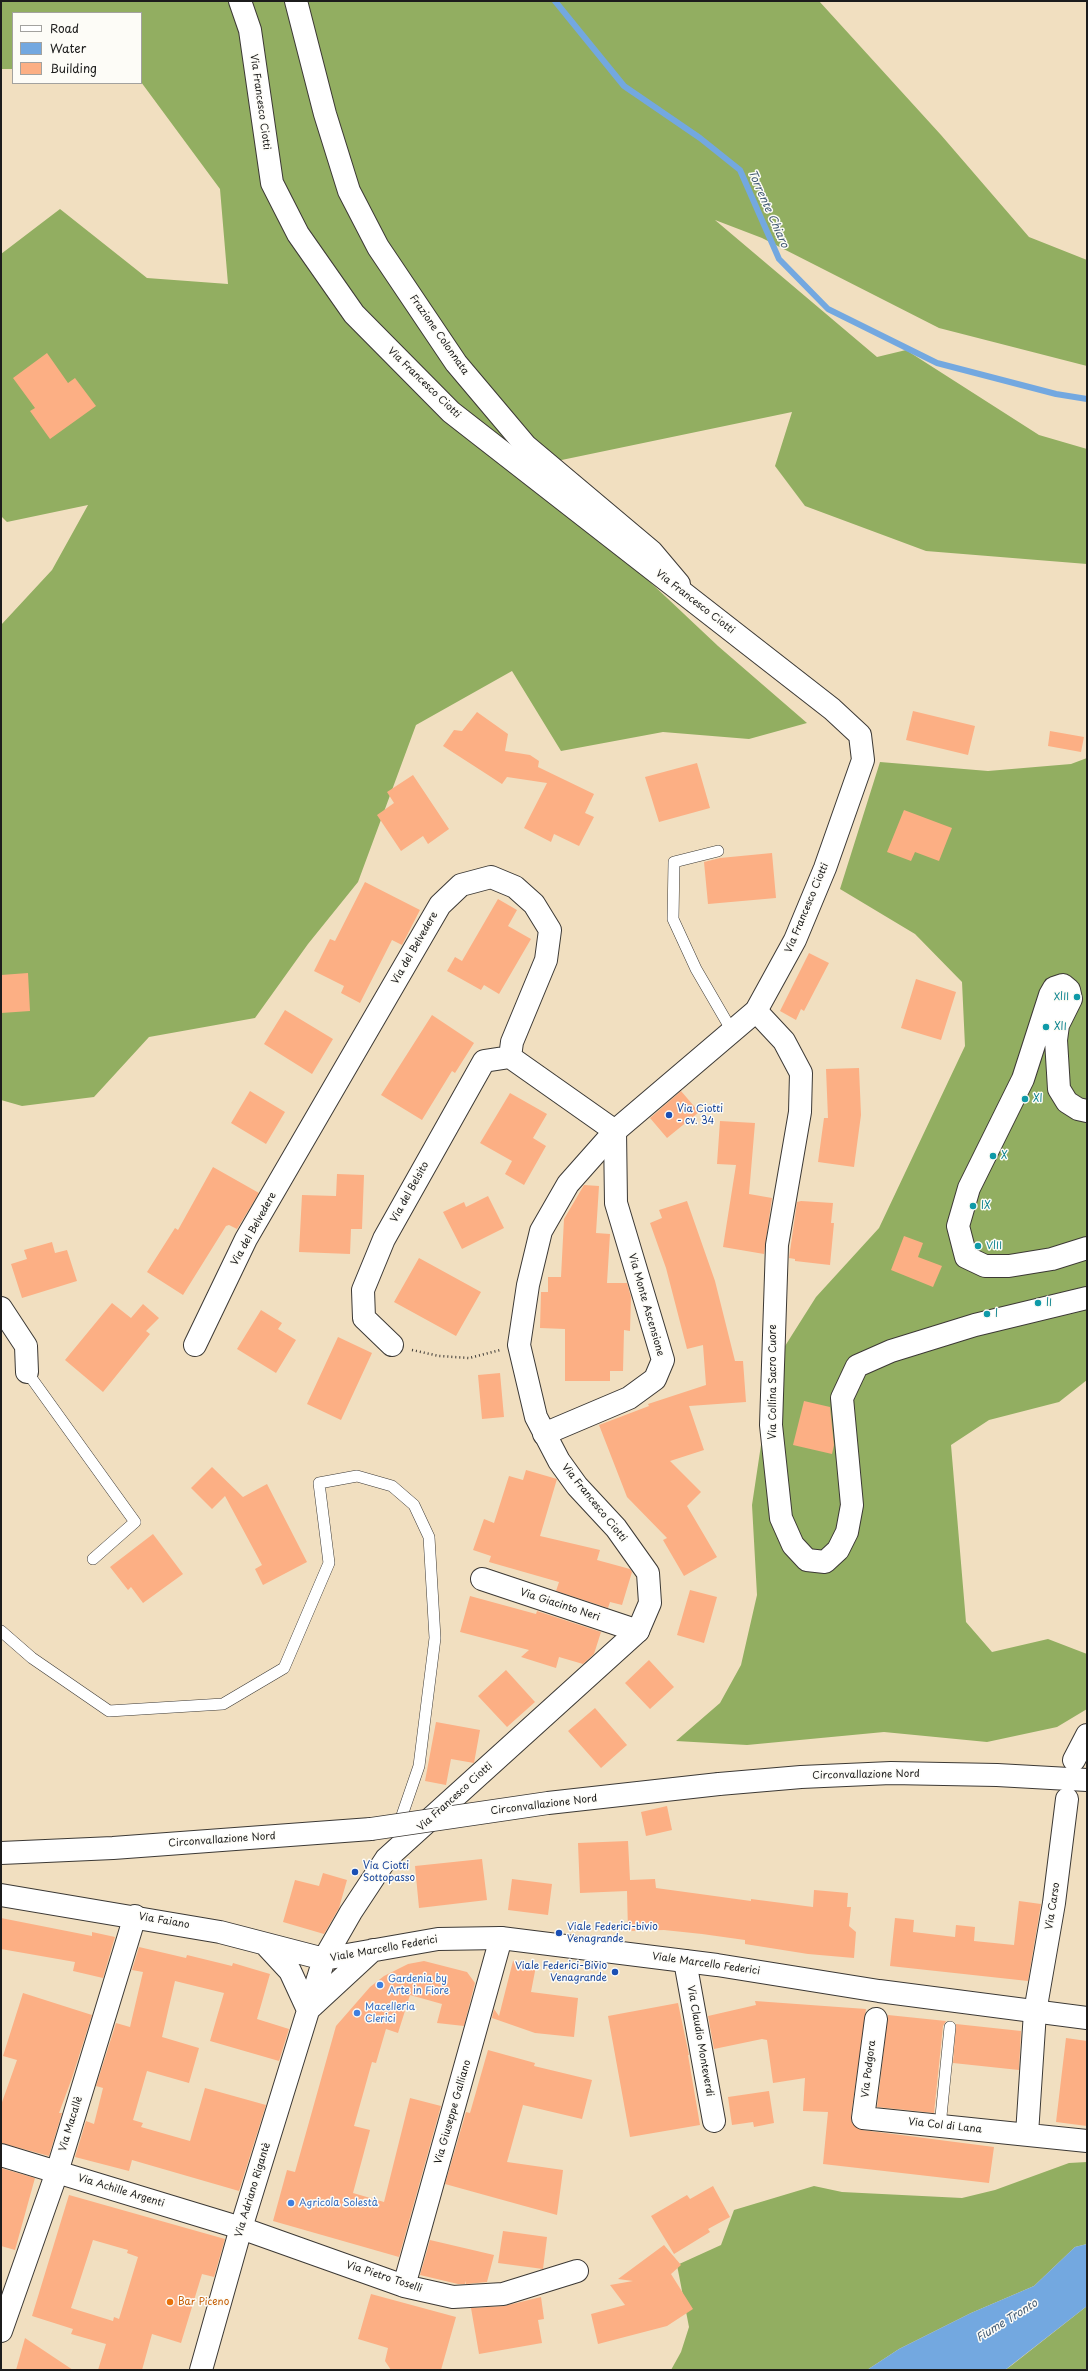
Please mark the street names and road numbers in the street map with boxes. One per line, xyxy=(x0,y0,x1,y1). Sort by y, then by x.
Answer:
street label: Via Francesco Ciotti xyxy=(247,53,273,151)
street label: Frazione Colonnata xyxy=(407,293,471,377)
street label: Via Francesco Ciotti xyxy=(385,345,463,421)
street label: Via Francesco Ciotti xyxy=(653,568,737,636)
street label: Via Francesco Ciotti xyxy=(783,861,831,955)
street label: Via del Belvedere xyxy=(389,910,441,986)
street label: Via del Belsito xyxy=(388,1160,432,1224)
street label: Via del Belvedere xyxy=(229,1190,279,1268)
street label: Via Monte Ascensione xyxy=(626,1252,666,1358)
street label: Via Collina Sacro Cuore xyxy=(767,1325,779,1439)
street label: Via Francesco Ciotti xyxy=(559,1462,629,1544)
street label: Via Giacinto Neri xyxy=(519,1586,601,1624)
street label: Via Francesco Ciotti xyxy=(415,1760,495,1834)
street label: Circonvallazione Nord xyxy=(812,1768,920,1782)
street label: Circonvallazione Nord xyxy=(490,1792,598,1818)
street label: Circonvallazione Nord xyxy=(168,1830,276,1850)
street label: Via Carso xyxy=(1043,1882,1063,1930)
street label: Via Faiano xyxy=(138,1911,190,1931)
street label: Viale Marcello Federici xyxy=(329,1934,439,1964)
street label: Viale Marcello Federici xyxy=(651,1950,761,1978)
street label: Via Claudio Monteverdi xyxy=(684,1985,716,2097)
street label: Via Podgora xyxy=(860,2040,878,2098)
street label: Via Giuseppe Galliano xyxy=(432,2059,474,2165)
street label: Via Macallè xyxy=(57,2095,85,2153)
street label: Via Col di Lana xyxy=(908,2116,982,2136)
street label: Via Adriano Rigantè xyxy=(233,2141,273,2239)
street label: Via Achille Argenti xyxy=(76,2172,166,2210)
street label: Via Pietro Toselli xyxy=(344,2259,424,2295)

